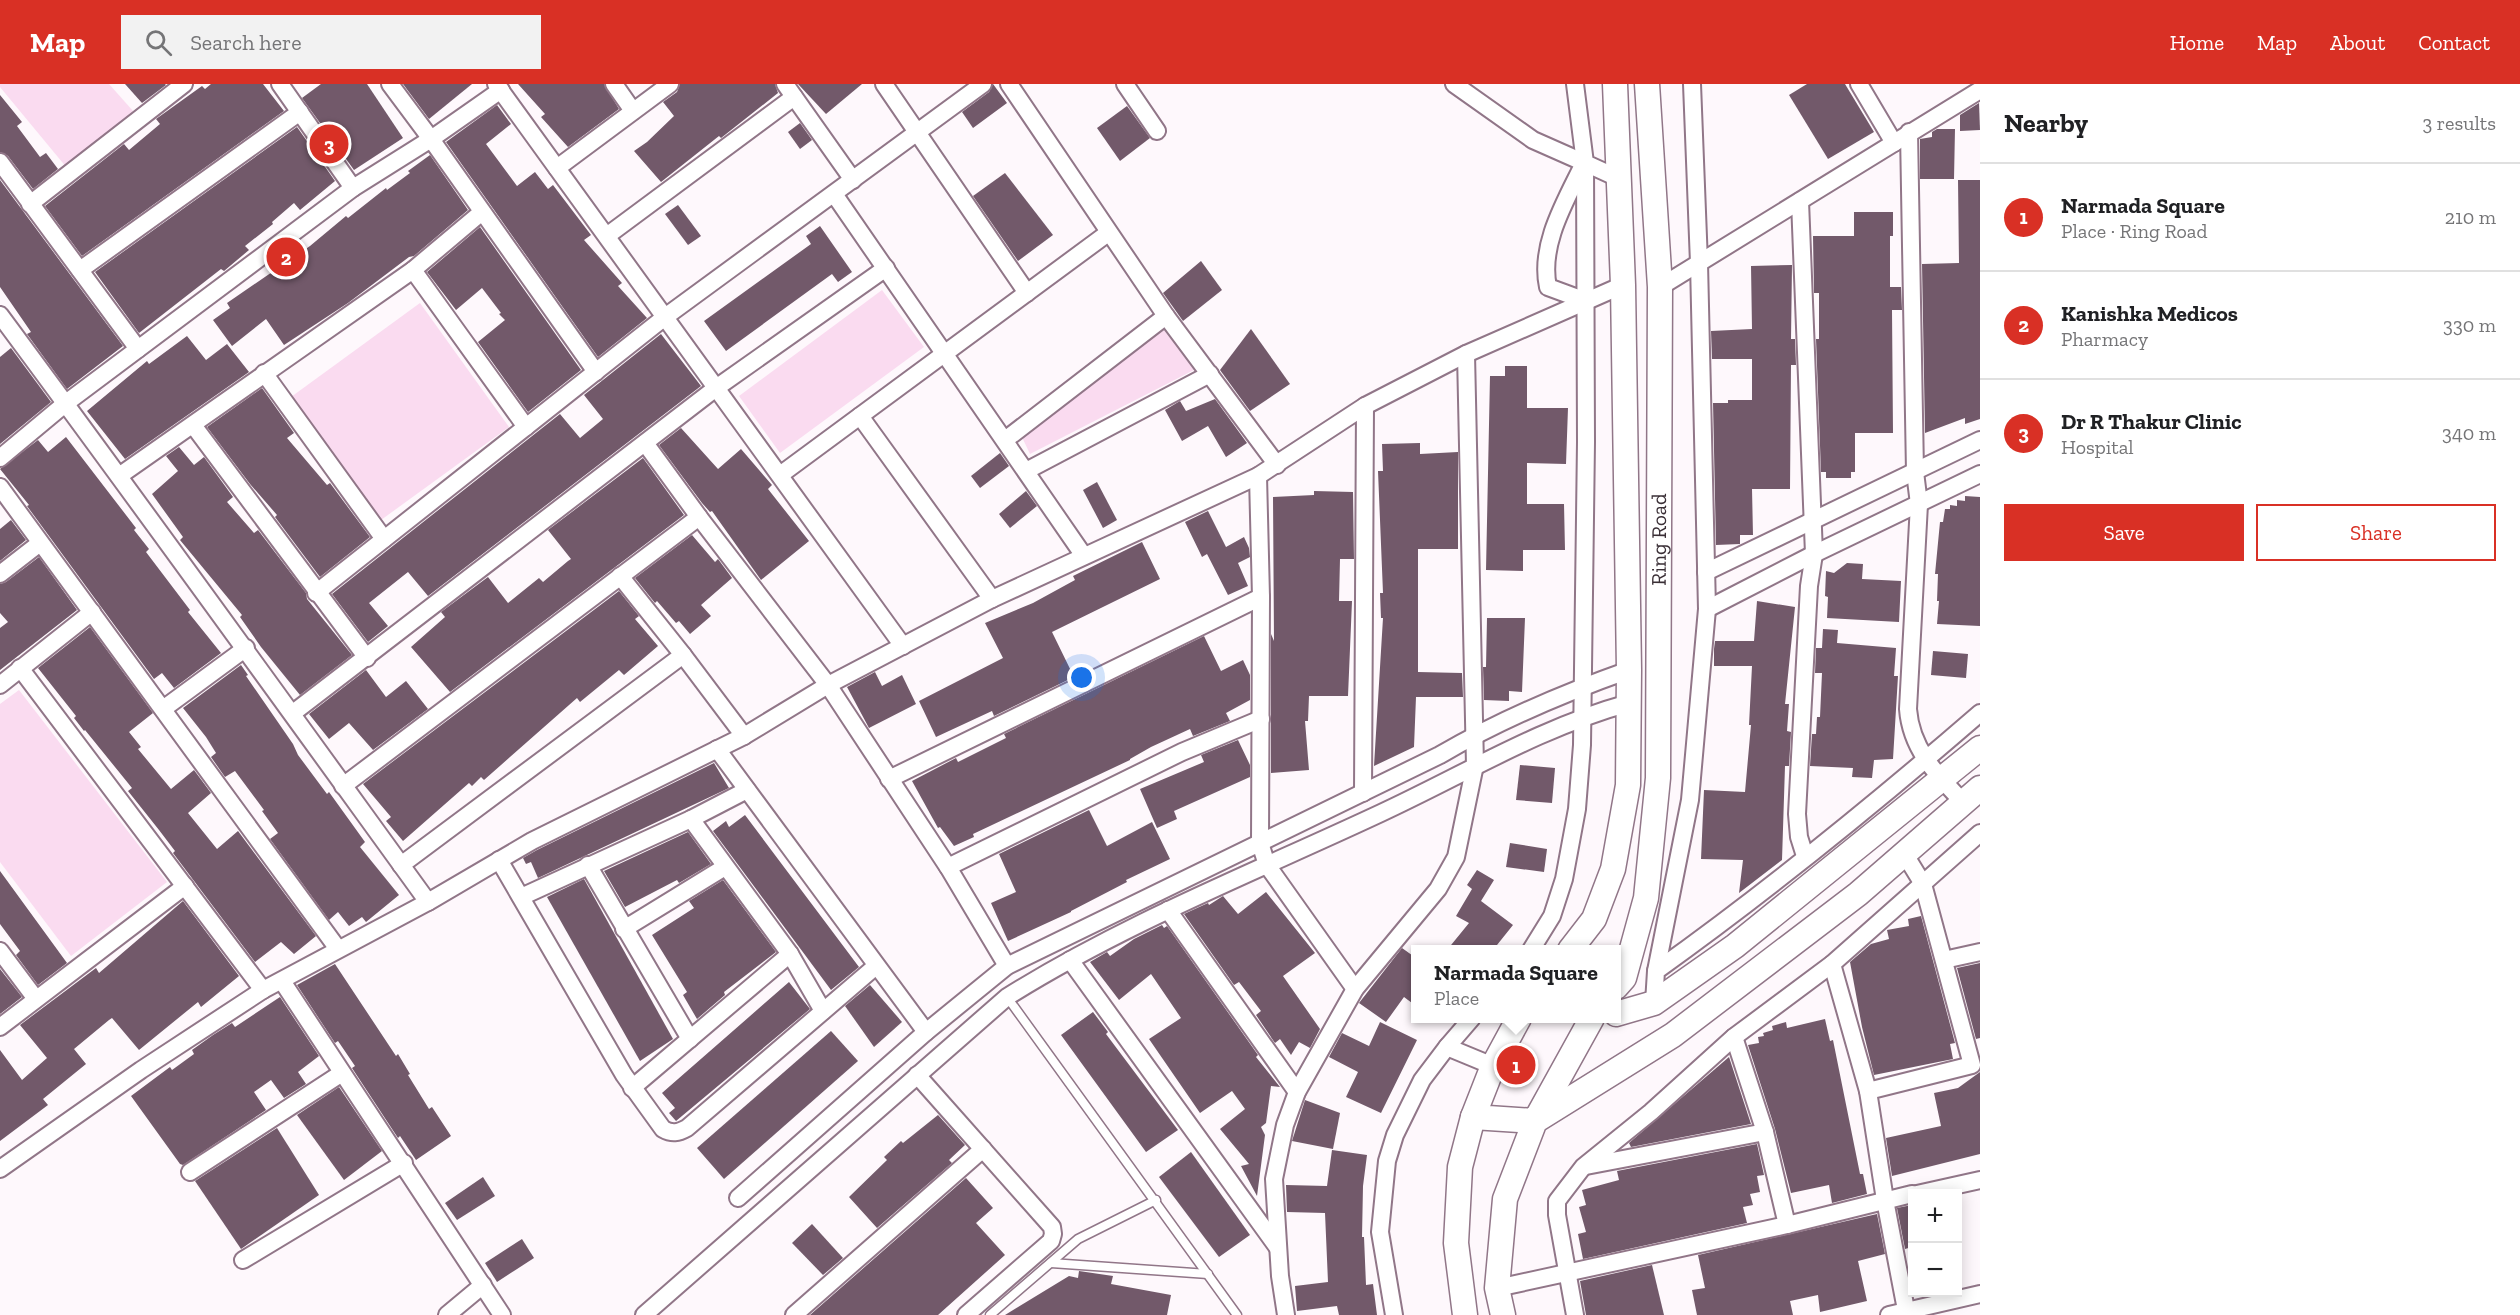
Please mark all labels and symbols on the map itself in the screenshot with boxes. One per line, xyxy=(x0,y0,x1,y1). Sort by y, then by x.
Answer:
pin: 3 xyxy=(310,122,348,166)
pin: 2 xyxy=(266,234,306,279)
street label: Ring Road xyxy=(1646,493,1671,586)
your location xyxy=(1067,663,1096,692)
pin: 1 xyxy=(1496,1042,1536,1088)

